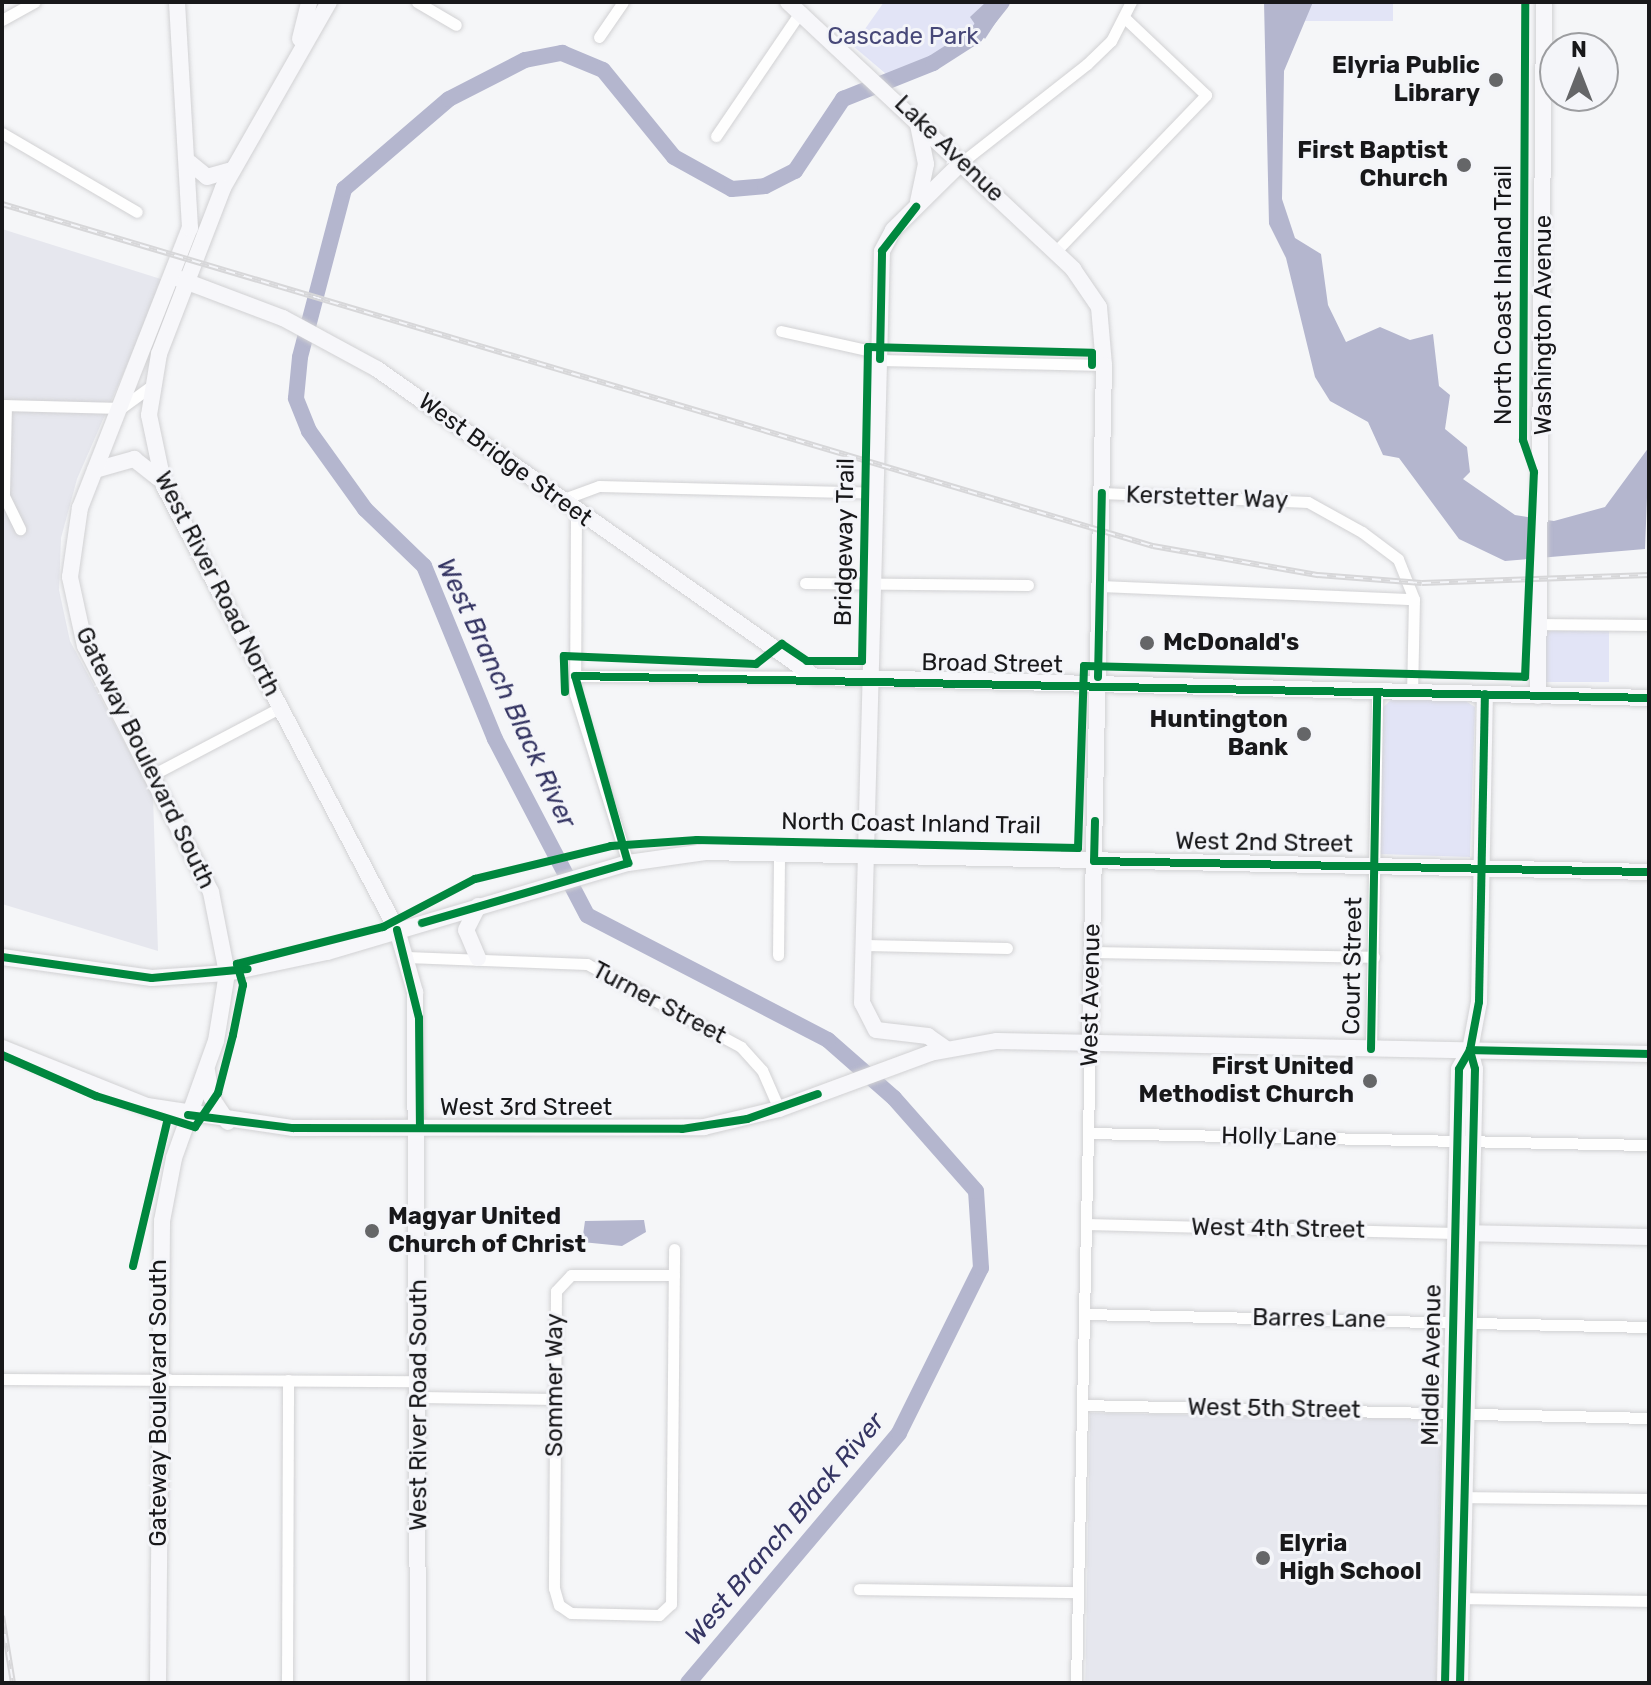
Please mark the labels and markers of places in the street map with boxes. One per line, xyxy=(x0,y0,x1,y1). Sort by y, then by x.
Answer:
place label: Elyria Public Library xyxy=(1332,52,1480,108)
marker: Elyria Public Library xyxy=(1487,71,1505,89)
place label: First Baptist Church xyxy=(1297,137,1448,193)
marker: First Baptist Church xyxy=(1455,156,1473,174)
place label: McDonald's xyxy=(1163,629,1299,657)
marker: McDonald's xyxy=(1138,634,1156,652)
place label: Huntington Bank xyxy=(1149,706,1288,762)
marker: Huntington Bank xyxy=(1295,725,1313,743)
place label: First United Methodist Church xyxy=(1139,1053,1354,1109)
marker: First United Methodist Church xyxy=(1361,1072,1379,1090)
place label: Magyar United Church of Christ xyxy=(388,1203,586,1259)
marker: Magyar United Church of Christ xyxy=(363,1222,381,1240)
place label: Elyria High School xyxy=(1279,1530,1422,1586)
marker: Elyria High School xyxy=(1254,1549,1272,1567)

